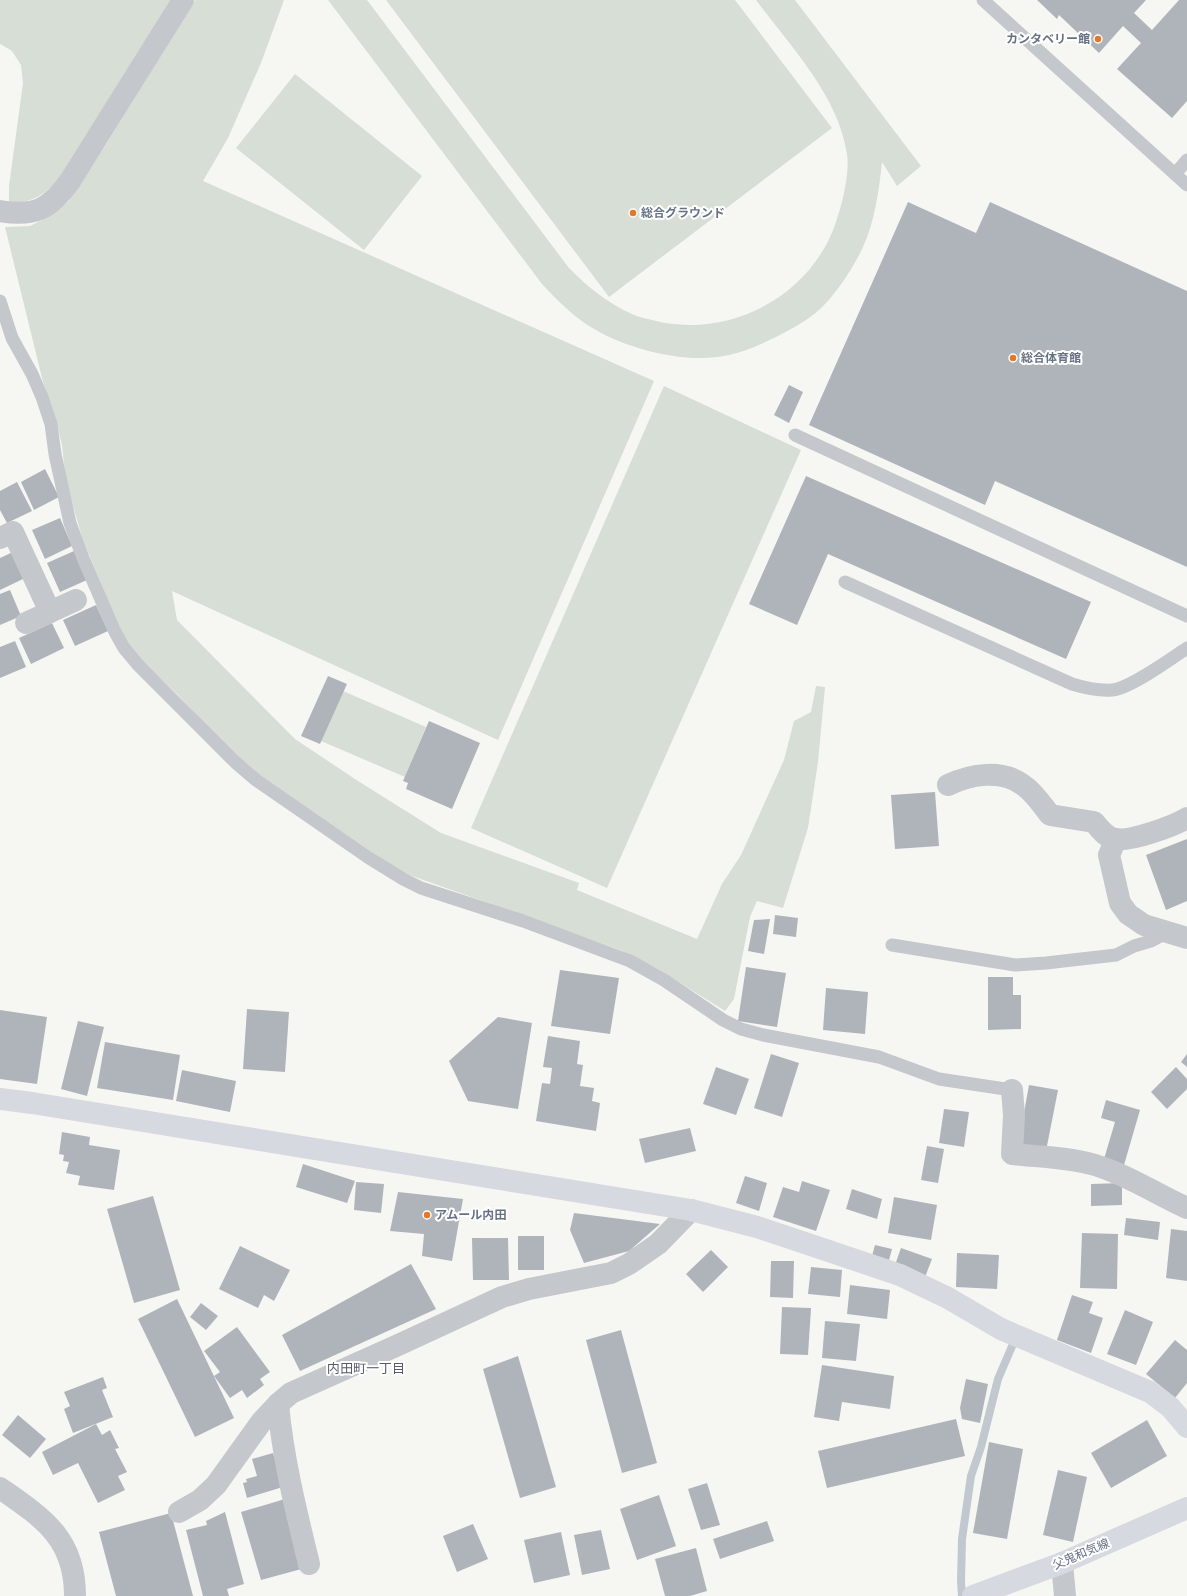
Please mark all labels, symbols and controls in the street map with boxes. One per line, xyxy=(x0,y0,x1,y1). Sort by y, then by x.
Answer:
place label: カンタベリー館 xyxy=(1006,31,1090,46)
marker: カンタベリー館 xyxy=(1093,34,1103,44)
place label: 総合グラウンド xyxy=(641,205,725,220)
marker: 総合グラウンド xyxy=(628,208,638,218)
place label: 総合体育館 xyxy=(1021,350,1081,365)
marker: 総合体育館 xyxy=(1008,353,1018,363)
place label: アムール内田 xyxy=(435,1207,506,1222)
marker: アムール内田 xyxy=(422,1210,432,1220)
district label: 内田町一丁目 xyxy=(327,1360,405,1376)
street label: 父鬼和気線 xyxy=(1050,1535,1111,1572)

